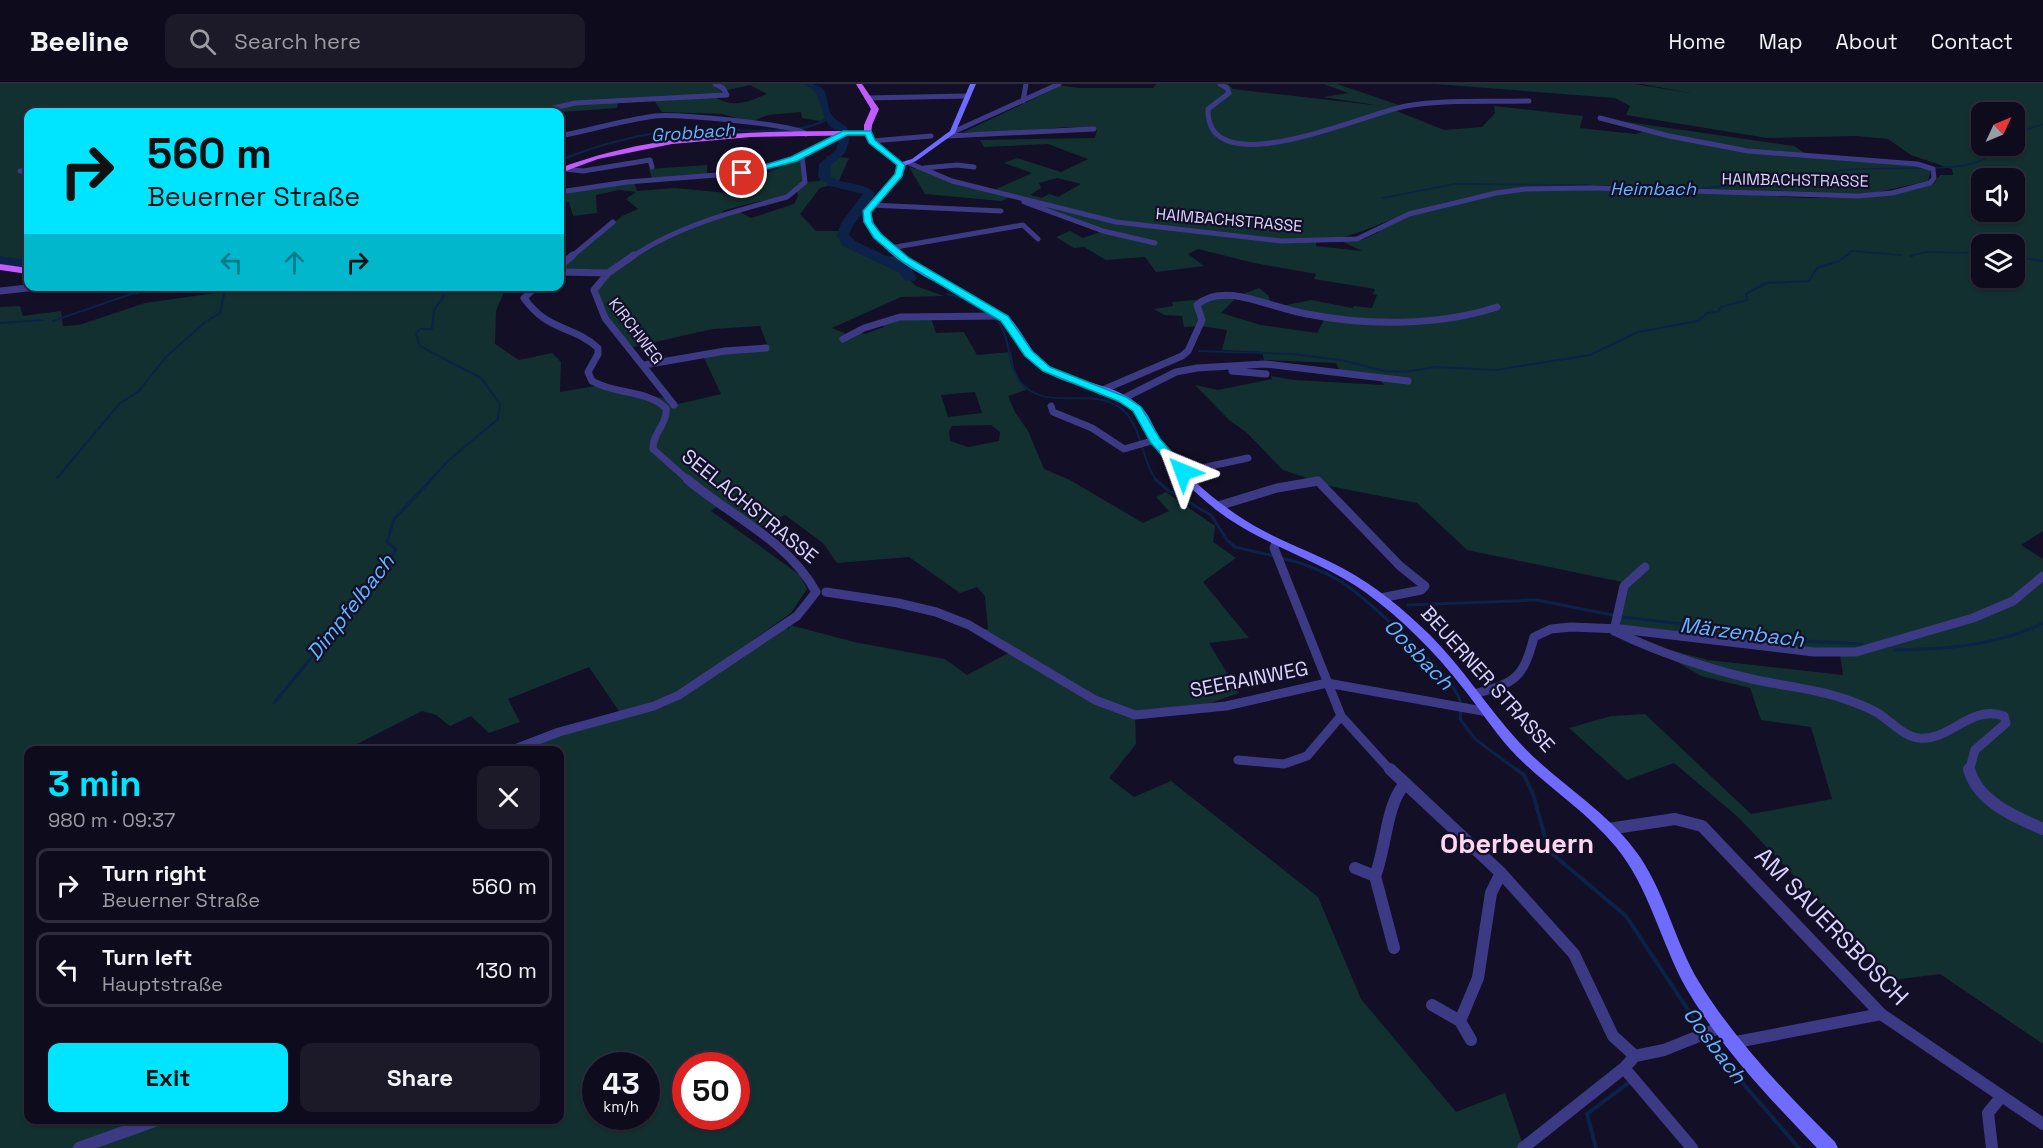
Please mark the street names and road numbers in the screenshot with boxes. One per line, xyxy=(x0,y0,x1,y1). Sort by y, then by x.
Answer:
street label: HAIMBACHSTRASSE xyxy=(1721,168,1869,192)
street label: HAIMBACHSTRASSE xyxy=(1155,203,1303,237)
street label: KIRCHWEG xyxy=(604,293,668,369)
street label: SEELACHSTRASSE xyxy=(676,443,824,569)
street label: BEUERNER STRASSE xyxy=(1415,600,1561,758)
street label: SEERAINWEG xyxy=(1188,655,1310,703)
street label: AM SAUERSBOSCH xyxy=(1748,840,1916,1012)

